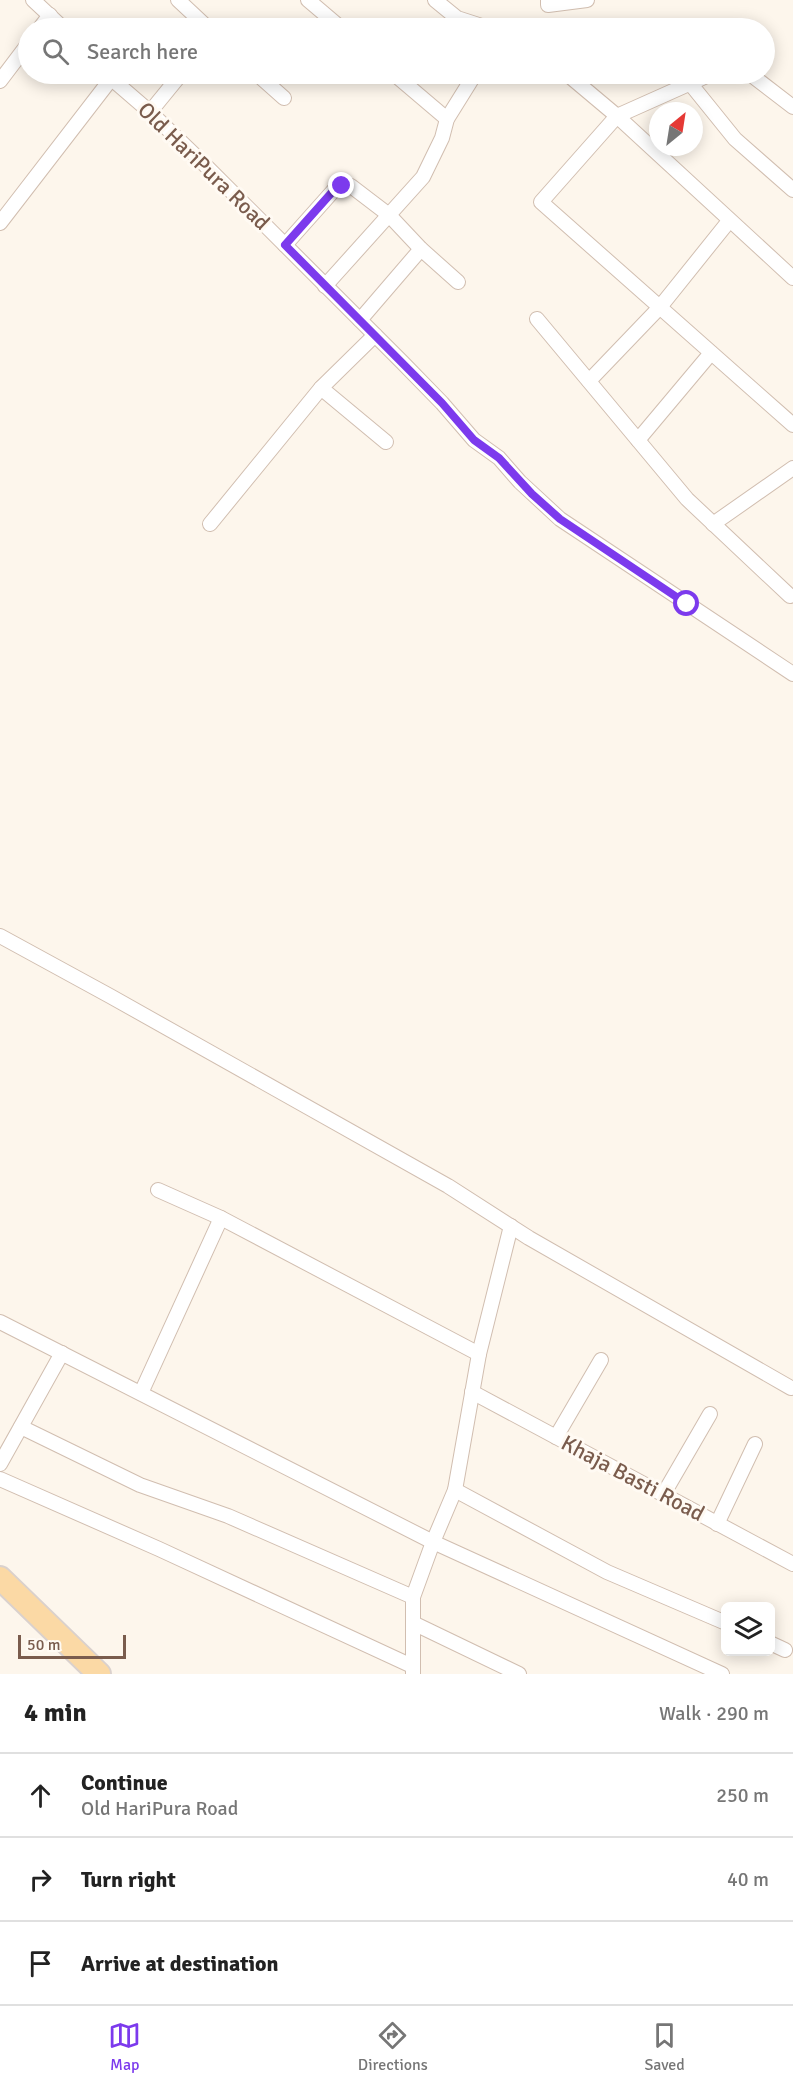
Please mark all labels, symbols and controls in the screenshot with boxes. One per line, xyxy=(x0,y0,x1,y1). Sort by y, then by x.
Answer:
search box xyxy=(18,18,775,84)
icon: search xyxy=(39,35,72,68)
text: Search here xyxy=(87,38,198,65)
street label: Old HariPura Road xyxy=(132,96,276,236)
north arrow xyxy=(649,102,703,156)
route end xyxy=(328,172,354,198)
route start xyxy=(673,590,699,616)
street label: Khaja Basti Road xyxy=(557,1429,709,1527)
map controls xyxy=(721,1602,775,1656)
button: layers xyxy=(721,1602,775,1656)
scale bar xyxy=(18,1632,126,1660)
text: 50 m xyxy=(27,1635,61,1655)
text: 4 min xyxy=(24,1697,87,1729)
text: Walk · 290 m xyxy=(659,1701,769,1726)
text: Continue xyxy=(81,1769,168,1796)
icon: ahead xyxy=(24,1779,57,1812)
text: 250 m xyxy=(716,1783,769,1808)
text: Old HariPura Road xyxy=(81,1796,238,1821)
icon: right xyxy=(24,1863,57,1896)
text: Turn right xyxy=(81,1866,176,1893)
text: 40 m xyxy=(727,1867,769,1892)
icon: arrive xyxy=(24,1947,57,1980)
text: Arrive at destination xyxy=(81,1950,278,1977)
tab: Map xyxy=(108,2019,141,2075)
tab: Directions xyxy=(358,2019,428,2075)
tab: Saved xyxy=(644,2019,685,2075)

